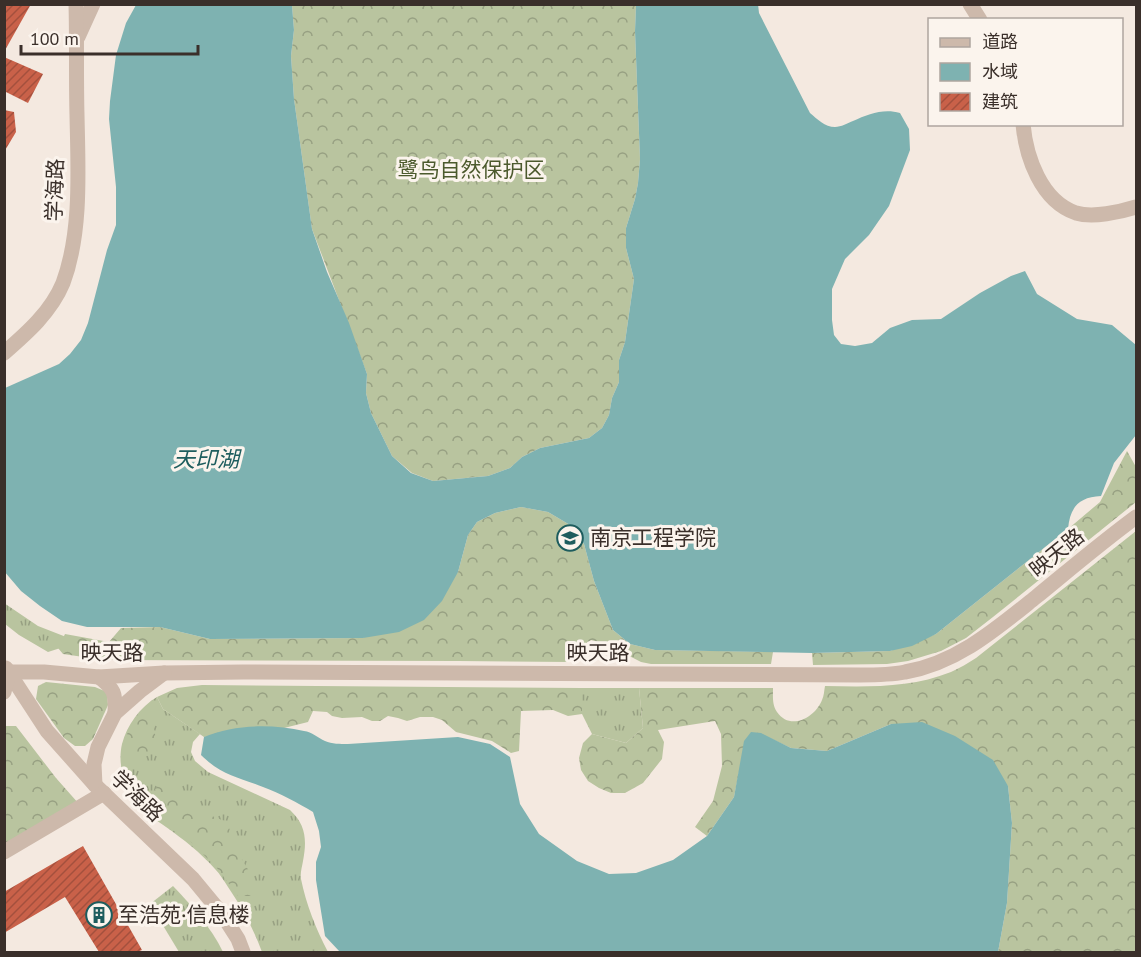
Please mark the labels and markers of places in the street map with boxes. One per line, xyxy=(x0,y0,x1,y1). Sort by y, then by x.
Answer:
school or university icon: 南京工程学院 xyxy=(555,523,585,553)
place label: 南京工程学院 xyxy=(590,524,716,551)
building icon: 至浩苑·信息楼 xyxy=(84,900,114,930)
place label: 至浩苑·信息楼 xyxy=(118,901,250,928)

